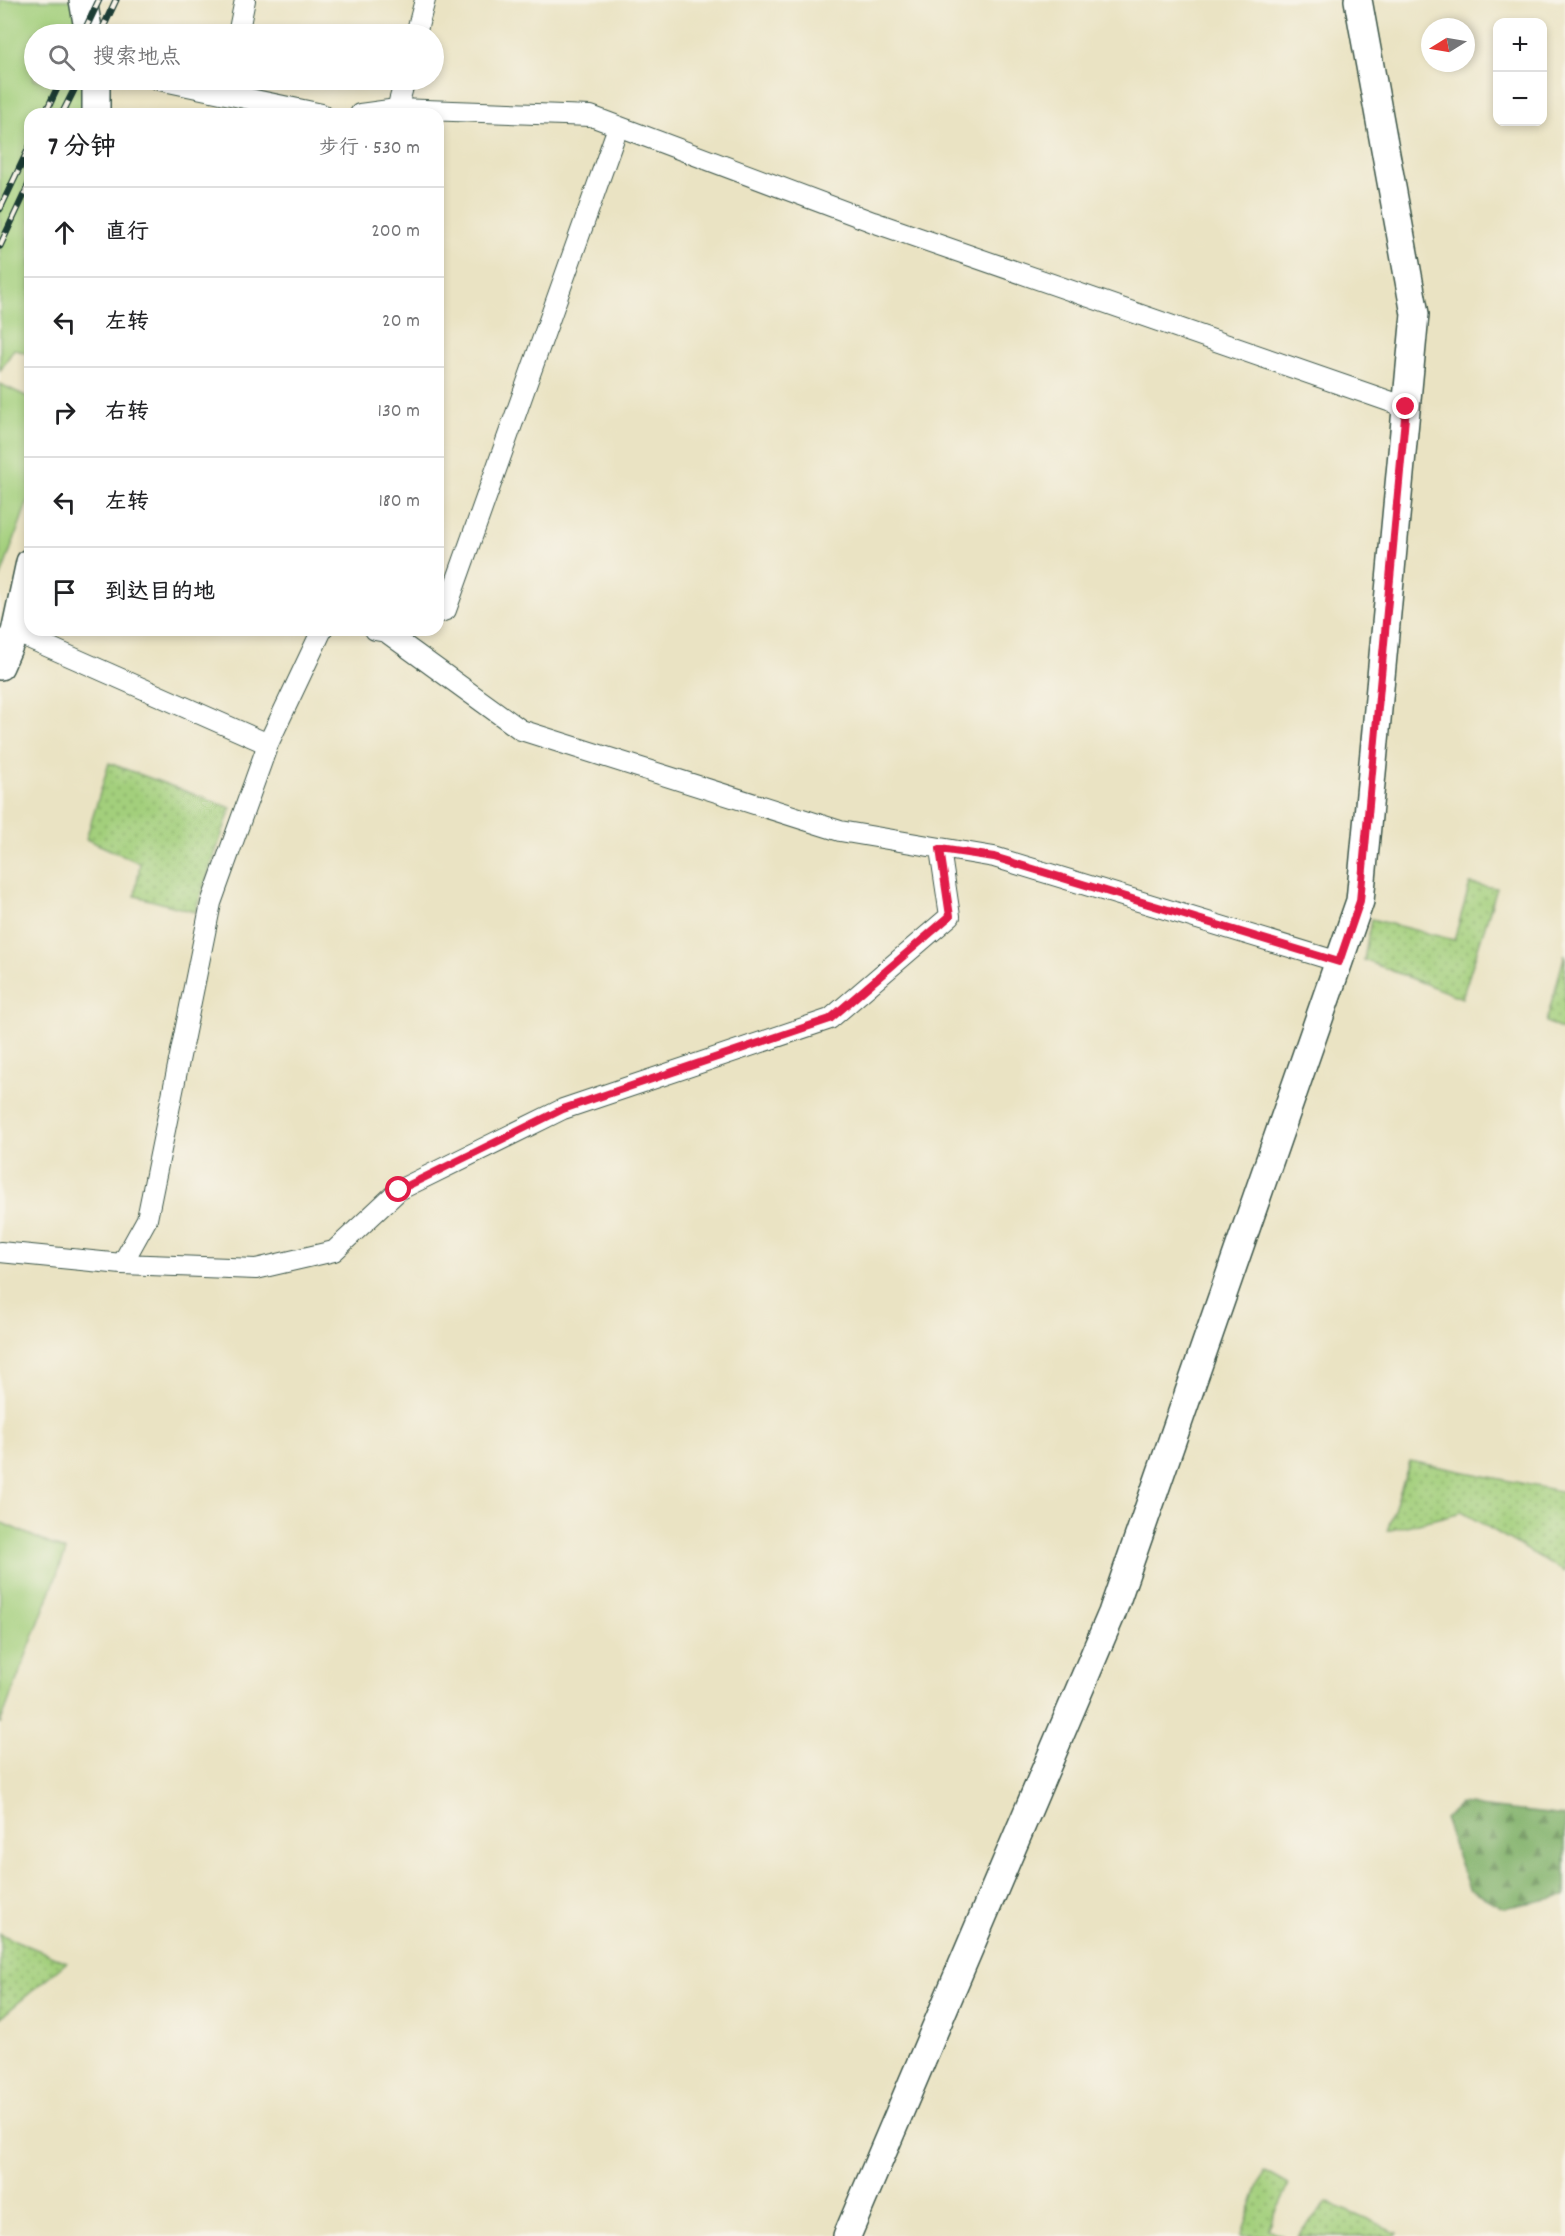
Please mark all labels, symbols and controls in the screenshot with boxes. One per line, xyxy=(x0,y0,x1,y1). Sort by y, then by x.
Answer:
north arrow xyxy=(1421,18,1475,72)
map controls xyxy=(1493,18,1547,126)
button: + xyxy=(1493,18,1547,72)
search box xyxy=(24,24,444,90)
icon: search xyxy=(45,41,78,74)
text: 搜索地点 xyxy=(93,43,181,74)
button: − xyxy=(1493,72,1547,126)
text: 7 分钟 xyxy=(48,130,116,167)
text: 步行 · 530 m xyxy=(319,135,420,163)
icon: ahead xyxy=(48,216,81,249)
text: 直行 xyxy=(105,218,149,249)
text: 200 m xyxy=(371,218,420,246)
icon: left xyxy=(48,306,81,339)
text: 左转 xyxy=(105,308,149,339)
text: 20 m xyxy=(382,308,420,336)
route end xyxy=(1392,393,1418,419)
icon: right xyxy=(48,396,81,429)
text: 右转 xyxy=(105,398,149,429)
text: 130 m xyxy=(378,398,420,426)
icon: left xyxy=(48,486,81,519)
text: 左转 xyxy=(105,488,149,519)
text: 180 m xyxy=(378,488,420,516)
icon: arrive xyxy=(48,576,81,609)
text: 到达目的地 xyxy=(105,578,215,609)
route start xyxy=(385,1176,411,1202)

